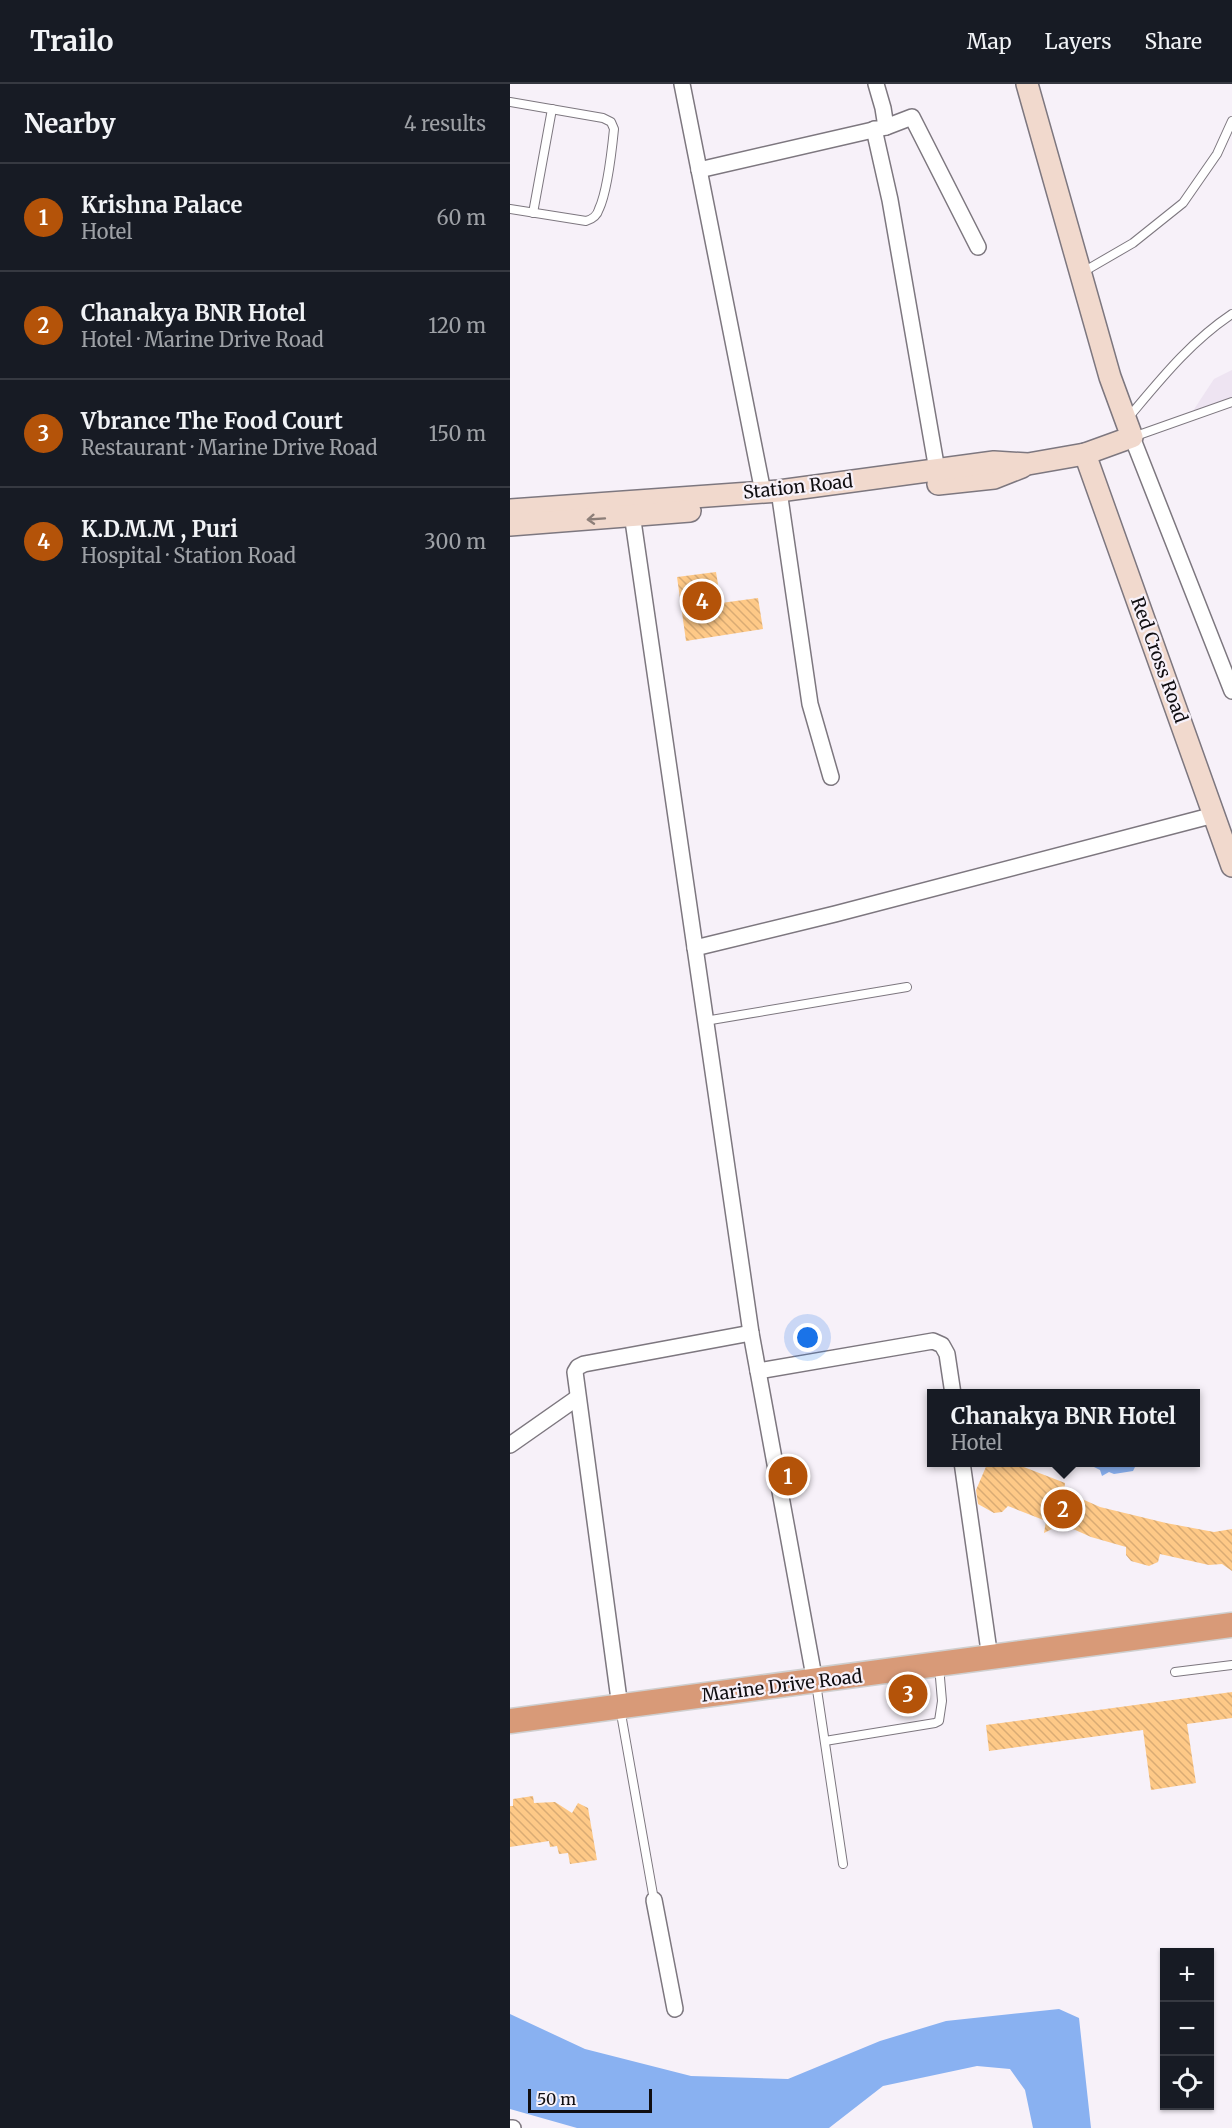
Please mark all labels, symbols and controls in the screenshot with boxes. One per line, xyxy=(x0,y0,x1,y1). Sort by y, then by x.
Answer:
text: Trailo xyxy=(30,23,114,59)
text: Map xyxy=(967,28,1012,55)
text: Layers xyxy=(1045,28,1112,55)
text: Share xyxy=(1145,28,1202,55)
text: Nearby xyxy=(24,107,116,140)
text: 4 results xyxy=(404,111,486,136)
text: Krishna Palace xyxy=(81,191,242,219)
text: 1 xyxy=(39,205,48,230)
text: 60 m xyxy=(436,205,486,230)
text: Hotel xyxy=(81,219,132,244)
text: Chanakya BNR Hotel xyxy=(81,299,306,327)
text: 2 xyxy=(38,313,49,338)
text: 120 m xyxy=(428,313,486,338)
text: Hotel · Marine Drive Road xyxy=(81,327,324,352)
text: Vbrance The Food Court xyxy=(81,407,343,435)
text: 3 xyxy=(38,421,49,446)
text: 150 m xyxy=(429,421,486,446)
text: Restaurant · Marine Drive Road xyxy=(81,435,378,460)
street label: Station Road xyxy=(742,469,854,504)
one-way arrow xyxy=(587,514,607,525)
text: K.D.M.M , Puri xyxy=(81,515,238,543)
text: 4 xyxy=(37,529,50,554)
text: 300 m xyxy=(424,529,486,554)
text: Hospital · Station Road xyxy=(81,543,296,568)
pin: 4 xyxy=(682,578,722,624)
street label: Red Cross Road xyxy=(1126,594,1193,726)
your location xyxy=(793,1323,822,1352)
popup xyxy=(927,1389,1200,1467)
text: Chanakya BNR Hotel xyxy=(951,1402,1176,1430)
text: Hotel xyxy=(951,1430,1002,1455)
pin: 1 xyxy=(768,1454,808,1498)
pin: 2 xyxy=(1044,1486,1082,1532)
street label: Marine Drive Road xyxy=(700,1664,864,1707)
pin: 3 xyxy=(888,1672,928,1716)
map controls xyxy=(1160,1948,1214,2110)
button: + xyxy=(1160,1948,1214,2002)
button: − xyxy=(1160,2002,1214,2056)
button: locate xyxy=(1160,2056,1214,2110)
scale bar xyxy=(528,2086,652,2114)
text: 50 m xyxy=(537,2089,576,2109)

